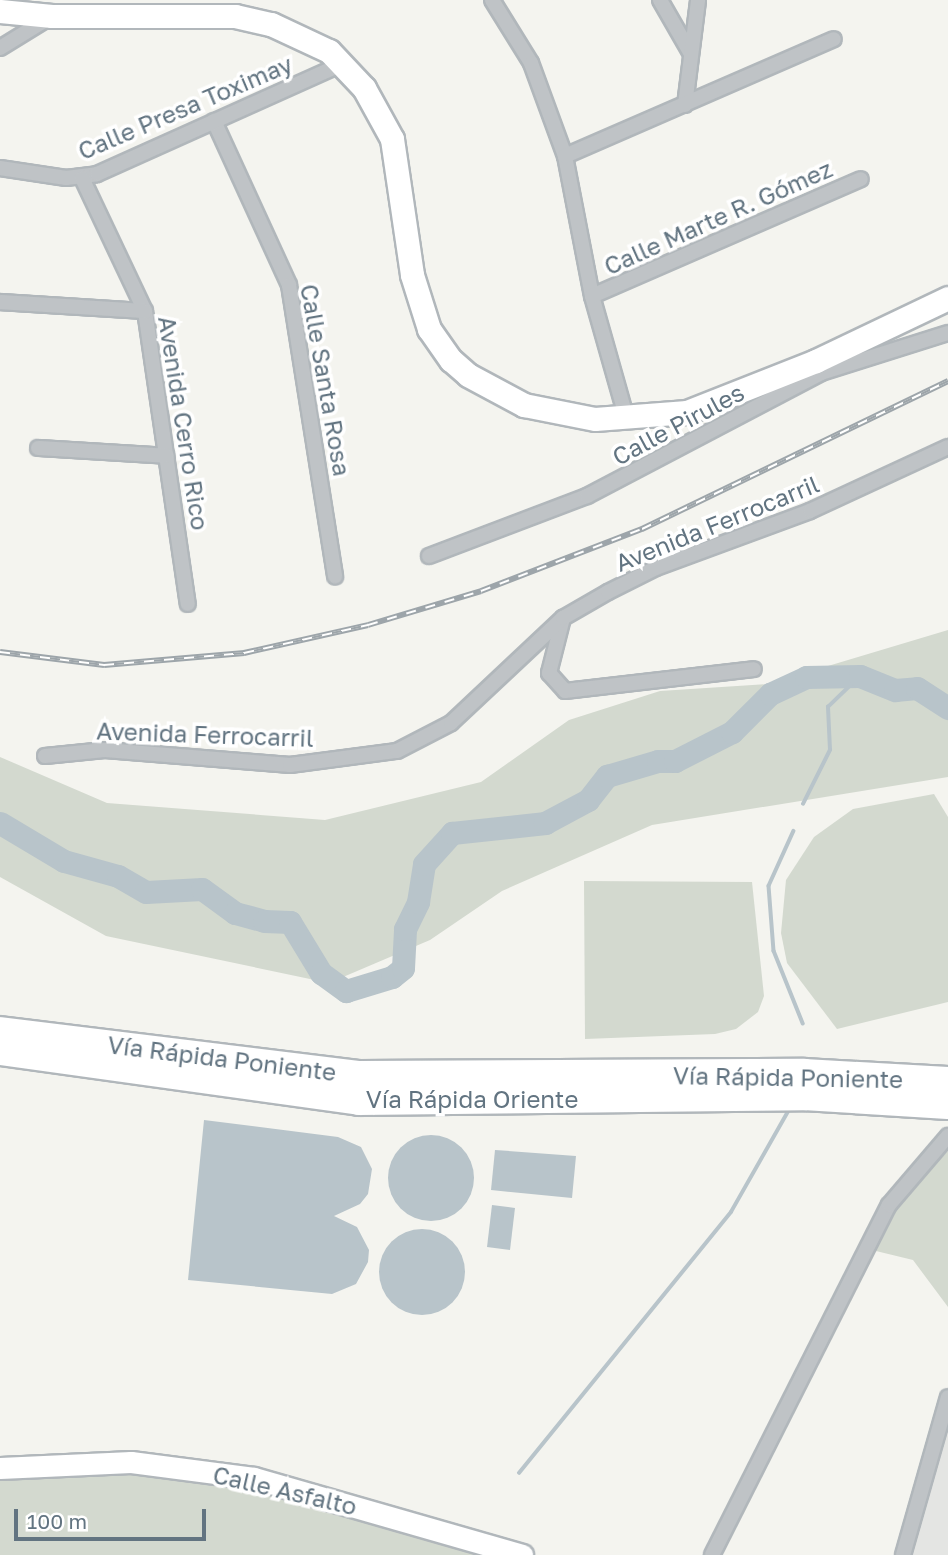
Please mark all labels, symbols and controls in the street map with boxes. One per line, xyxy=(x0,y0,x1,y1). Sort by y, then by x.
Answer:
street label: Calle Presa Toximay xyxy=(74,49,296,165)
street label: Calle Marte R. Gómez xyxy=(599,154,837,280)
street label: Calle Santa Rosa xyxy=(295,282,357,478)
street label: Avenida Cerro Rico xyxy=(153,314,215,532)
street label: Calle Pirules xyxy=(607,377,749,471)
street label: Avenida Ferrocarril xyxy=(611,469,823,577)
street label: Avenida Ferrocarril xyxy=(96,716,314,752)
street label: Vía Rápida Poniente xyxy=(106,1030,338,1086)
street label: Vía Rápida Poniente xyxy=(673,1061,903,1093)
street label: Vía Rápida Oriente xyxy=(366,1085,578,1113)
street label: Calle Asfalto xyxy=(210,1459,360,1521)
scale bar xyxy=(18,1496,210,1540)
text: 100 m xyxy=(27,1508,87,1534)

